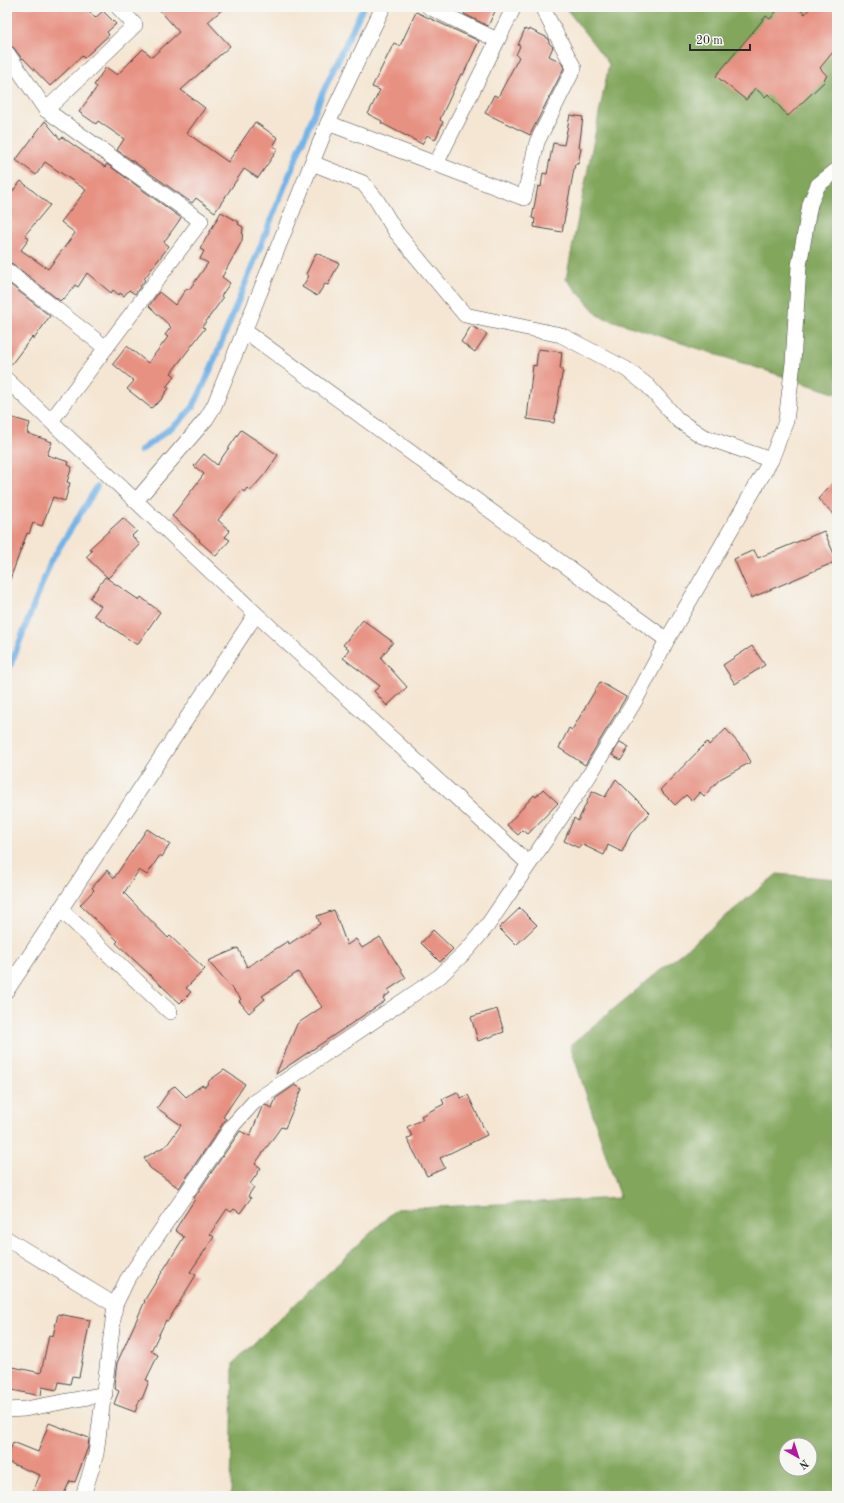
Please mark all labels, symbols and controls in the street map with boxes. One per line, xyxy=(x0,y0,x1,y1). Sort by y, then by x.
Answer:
scale bar xyxy=(690,26,750,52)
text: 20 m xyxy=(696,35,723,47)
north arrow xyxy=(778,1437,818,1477)
text: N xyxy=(796,1457,810,1471)

